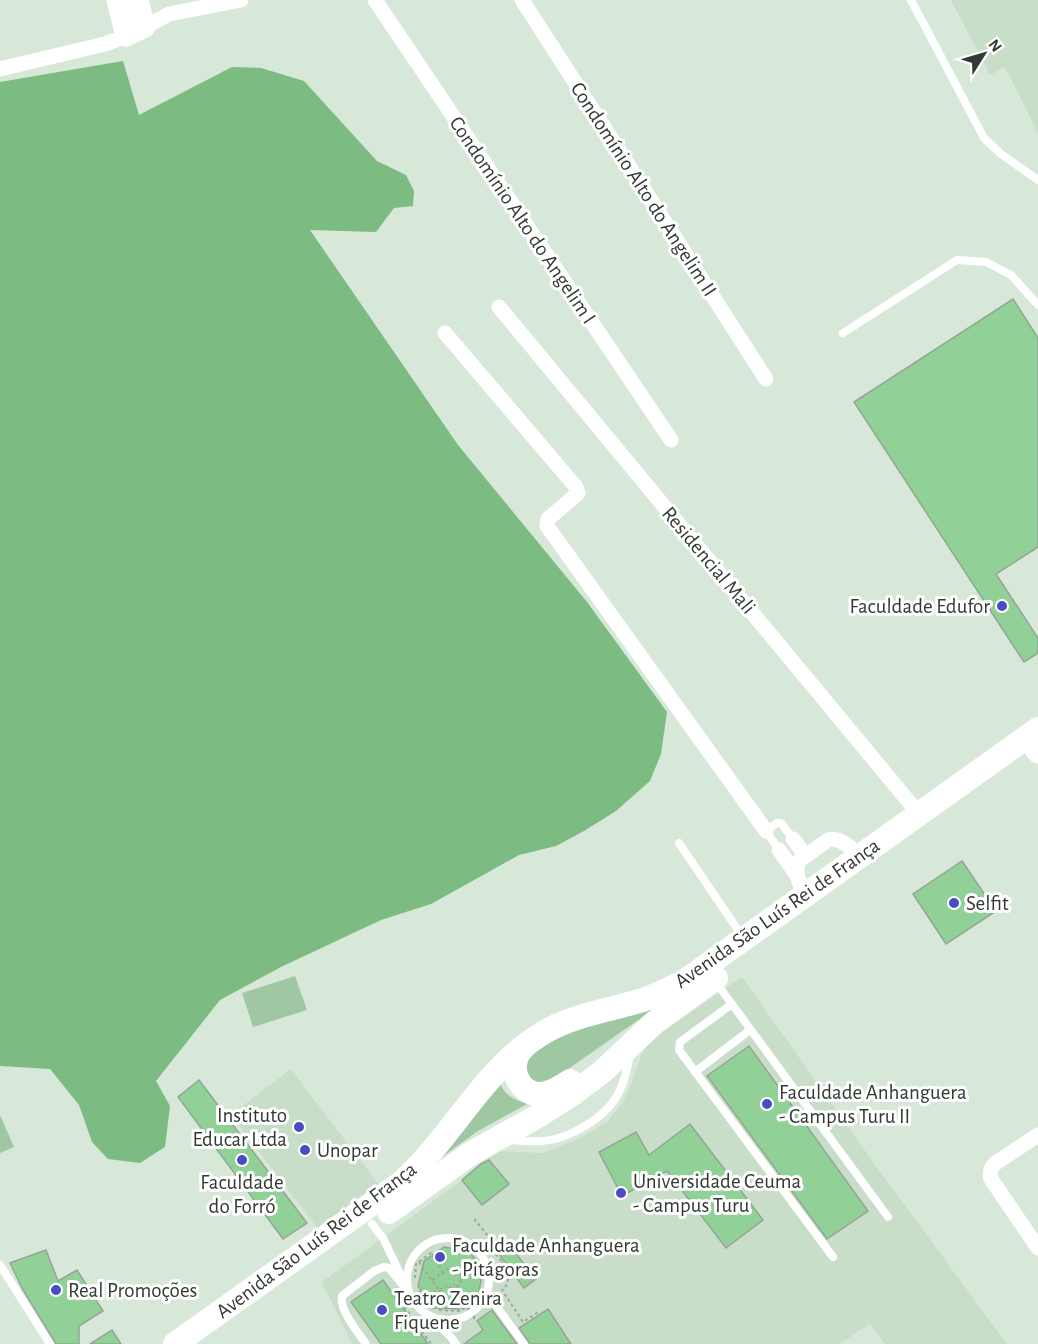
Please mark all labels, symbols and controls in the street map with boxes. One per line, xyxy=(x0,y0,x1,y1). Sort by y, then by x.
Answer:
north arrow xyxy=(954,24,1014,84)
text: N xyxy=(985,36,1005,55)
street label: Condomínio Alto do Angelim II xyxy=(567,78,721,300)
street label: Condomínio Alto do Angelim I xyxy=(445,113,600,328)
street label: Residencial Mali xyxy=(658,503,759,618)
place label: Faculdade Edufor xyxy=(849,596,990,617)
marker: Faculdade Edufor xyxy=(995,599,1009,613)
street label: Avenida São Luís Rei de França xyxy=(671,834,884,992)
place label: Selfit xyxy=(966,893,1009,914)
marker: Selfit xyxy=(947,896,961,910)
place label: Faculdade Anhanguera - Campus Turu II xyxy=(779,1082,967,1127)
marker: Faculdade Anhanguera - Campus Turu II xyxy=(760,1097,774,1111)
place label: Instituto Educar Ltda xyxy=(193,1105,287,1150)
marker: Instituto Educar Ltda xyxy=(292,1120,306,1134)
place label: Unopar xyxy=(317,1140,378,1161)
marker: Unopar xyxy=(298,1143,312,1157)
marker: Faculdade do Forró xyxy=(235,1153,249,1167)
street label: Avenida São Luís Rei de França xyxy=(212,1158,421,1322)
place label: Universidade Ceuma - Campus Turu xyxy=(633,1171,802,1216)
place label: Faculdade do Forró xyxy=(200,1172,284,1217)
marker: Universidade Ceuma - Campus Turu xyxy=(614,1186,628,1200)
place label: Faculdade Anhanguera - Pitágoras xyxy=(452,1235,640,1280)
marker: Faculdade Anhanguera - Pitágoras xyxy=(433,1250,447,1264)
place label: Real Promoções xyxy=(68,1280,197,1301)
marker: Real Promoções xyxy=(49,1283,63,1297)
place label: Teatro Zenira Fiquene xyxy=(394,1288,502,1333)
marker: Teatro Zenira Fiquene xyxy=(375,1303,389,1317)

